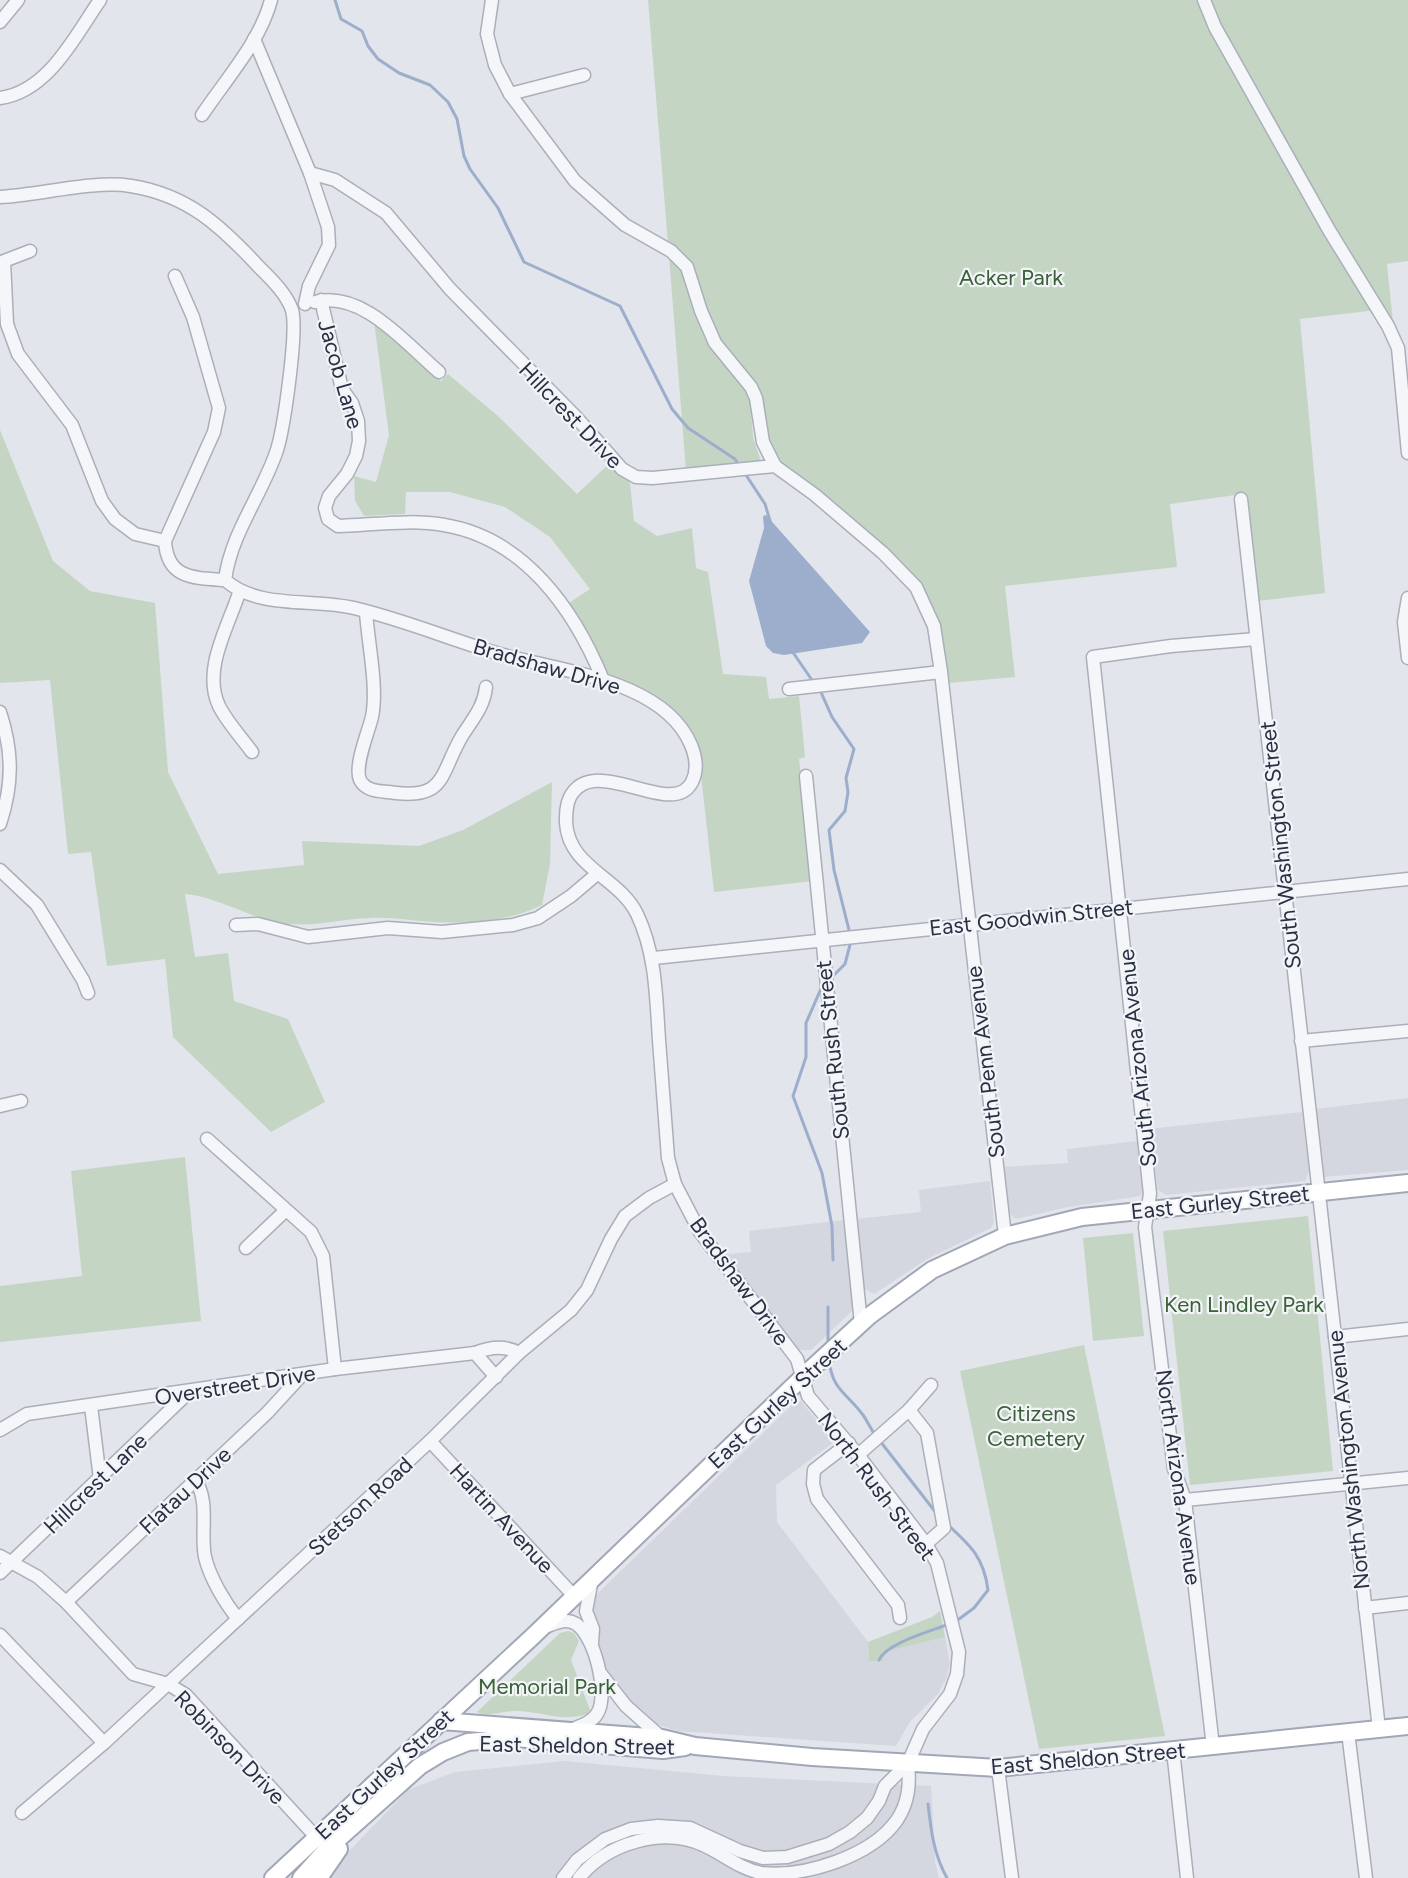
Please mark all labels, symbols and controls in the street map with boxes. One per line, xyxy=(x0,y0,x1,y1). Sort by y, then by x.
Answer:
park label: Acker Park xyxy=(959,264,1063,291)
street label: Jacob Lane xyxy=(312,316,369,432)
street label: Hillcrest Drive xyxy=(513,357,628,474)
street label: Bradshaw Drive xyxy=(470,633,624,700)
street label: South Washington Street xyxy=(1254,720,1307,970)
street label: East Goodwin Street xyxy=(928,893,1134,942)
street label: South Arizona Avenue xyxy=(1113,948,1162,1168)
street label: South Rush Street xyxy=(810,959,855,1141)
street label: South Penn Avenue xyxy=(960,964,1011,1160)
street label: East Gurley Street xyxy=(1129,1180,1311,1225)
street label: Bradshaw Drive xyxy=(684,1212,795,1351)
park label: Ken Lindley Park xyxy=(1164,1291,1324,1318)
street label: North Washington Avenue xyxy=(1321,1329,1376,1591)
street label: East Gurley Street xyxy=(702,1332,852,1475)
street label: Overstreet Drive xyxy=(153,1359,317,1412)
street label: North Arizona Avenue xyxy=(1150,1367,1207,1587)
park label: Citizens Cemetery xyxy=(987,1400,1085,1452)
street label: North Rush Street xyxy=(812,1407,941,1566)
street label: Hillcrest Lane xyxy=(38,1427,153,1539)
street label: Flatau Drive xyxy=(134,1441,237,1540)
street label: Stetson Road xyxy=(302,1451,418,1562)
street label: Hartin Avenue xyxy=(444,1458,559,1579)
park label: Memorial Park xyxy=(478,1673,616,1700)
street label: Robinson Drive xyxy=(168,1685,291,1810)
street label: East Gurley Street xyxy=(309,1703,459,1846)
street label: East Sheldon Street xyxy=(479,1730,675,1761)
street label: East Sheldon Street xyxy=(989,1737,1187,1780)

